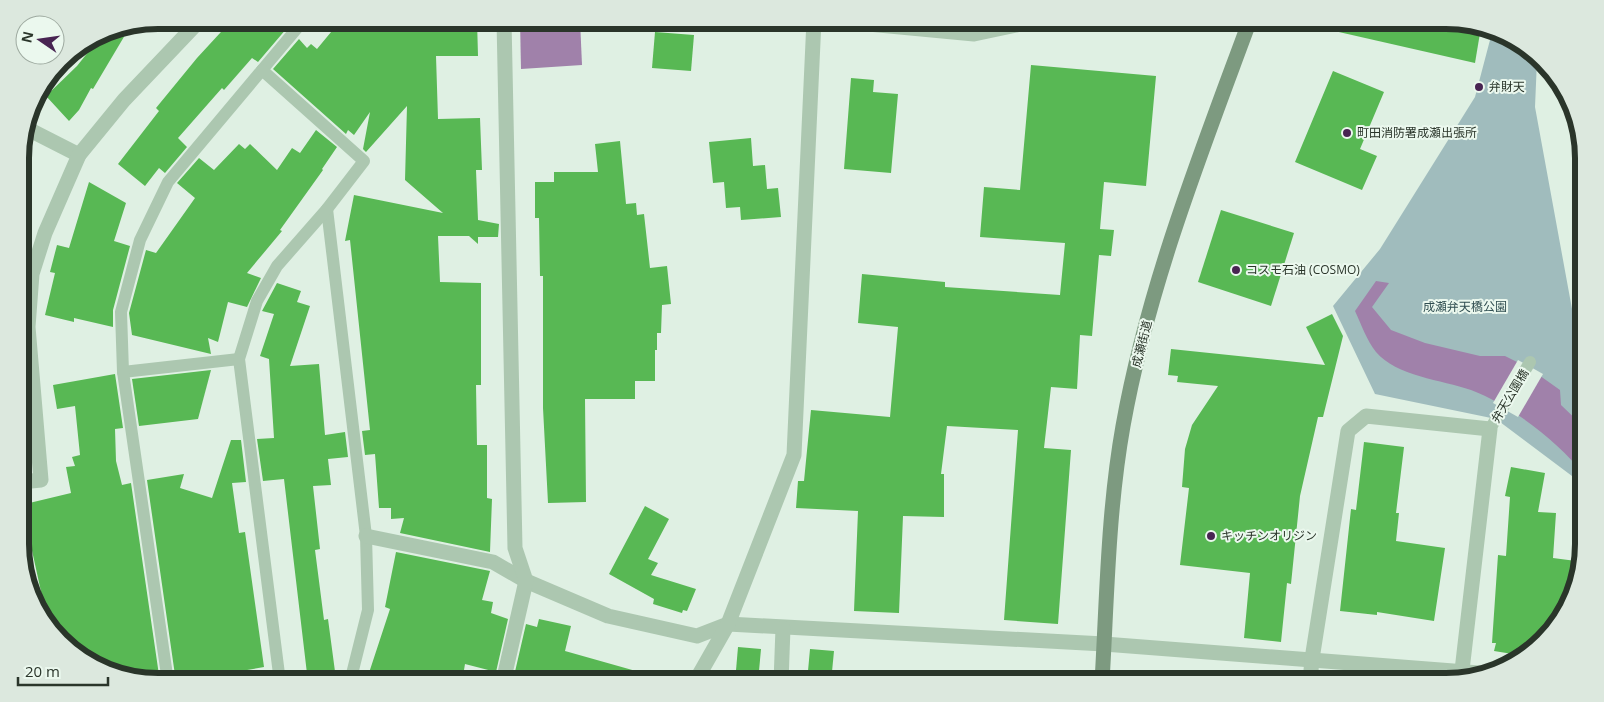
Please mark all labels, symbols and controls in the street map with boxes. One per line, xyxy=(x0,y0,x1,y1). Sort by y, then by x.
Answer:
north arrow xyxy=(15,15,65,65)
text: N xyxy=(16,29,37,45)
place label: 弁財天 xyxy=(1489,78,1525,95)
marker: 弁財天 xyxy=(1473,81,1485,93)
place label: 町田消防署成瀬出張所 xyxy=(1357,124,1477,141)
marker: 町田消防署成瀬出張所 xyxy=(1341,127,1353,139)
place label: コスモ石油 (COSMO) xyxy=(1246,261,1360,278)
marker: コスモ石油 (COSMO) xyxy=(1230,264,1242,276)
park label: 成瀬弁天橋公園 xyxy=(1423,298,1507,315)
street label: 成瀬街道 xyxy=(1127,319,1156,369)
street label: 弁天公園橋 xyxy=(1487,366,1532,426)
place label: キッチンオリジン xyxy=(1221,527,1317,544)
marker: キッチンオリジン xyxy=(1205,530,1217,542)
scale bar xyxy=(18,654,108,686)
text: 20 m xyxy=(25,661,60,681)

